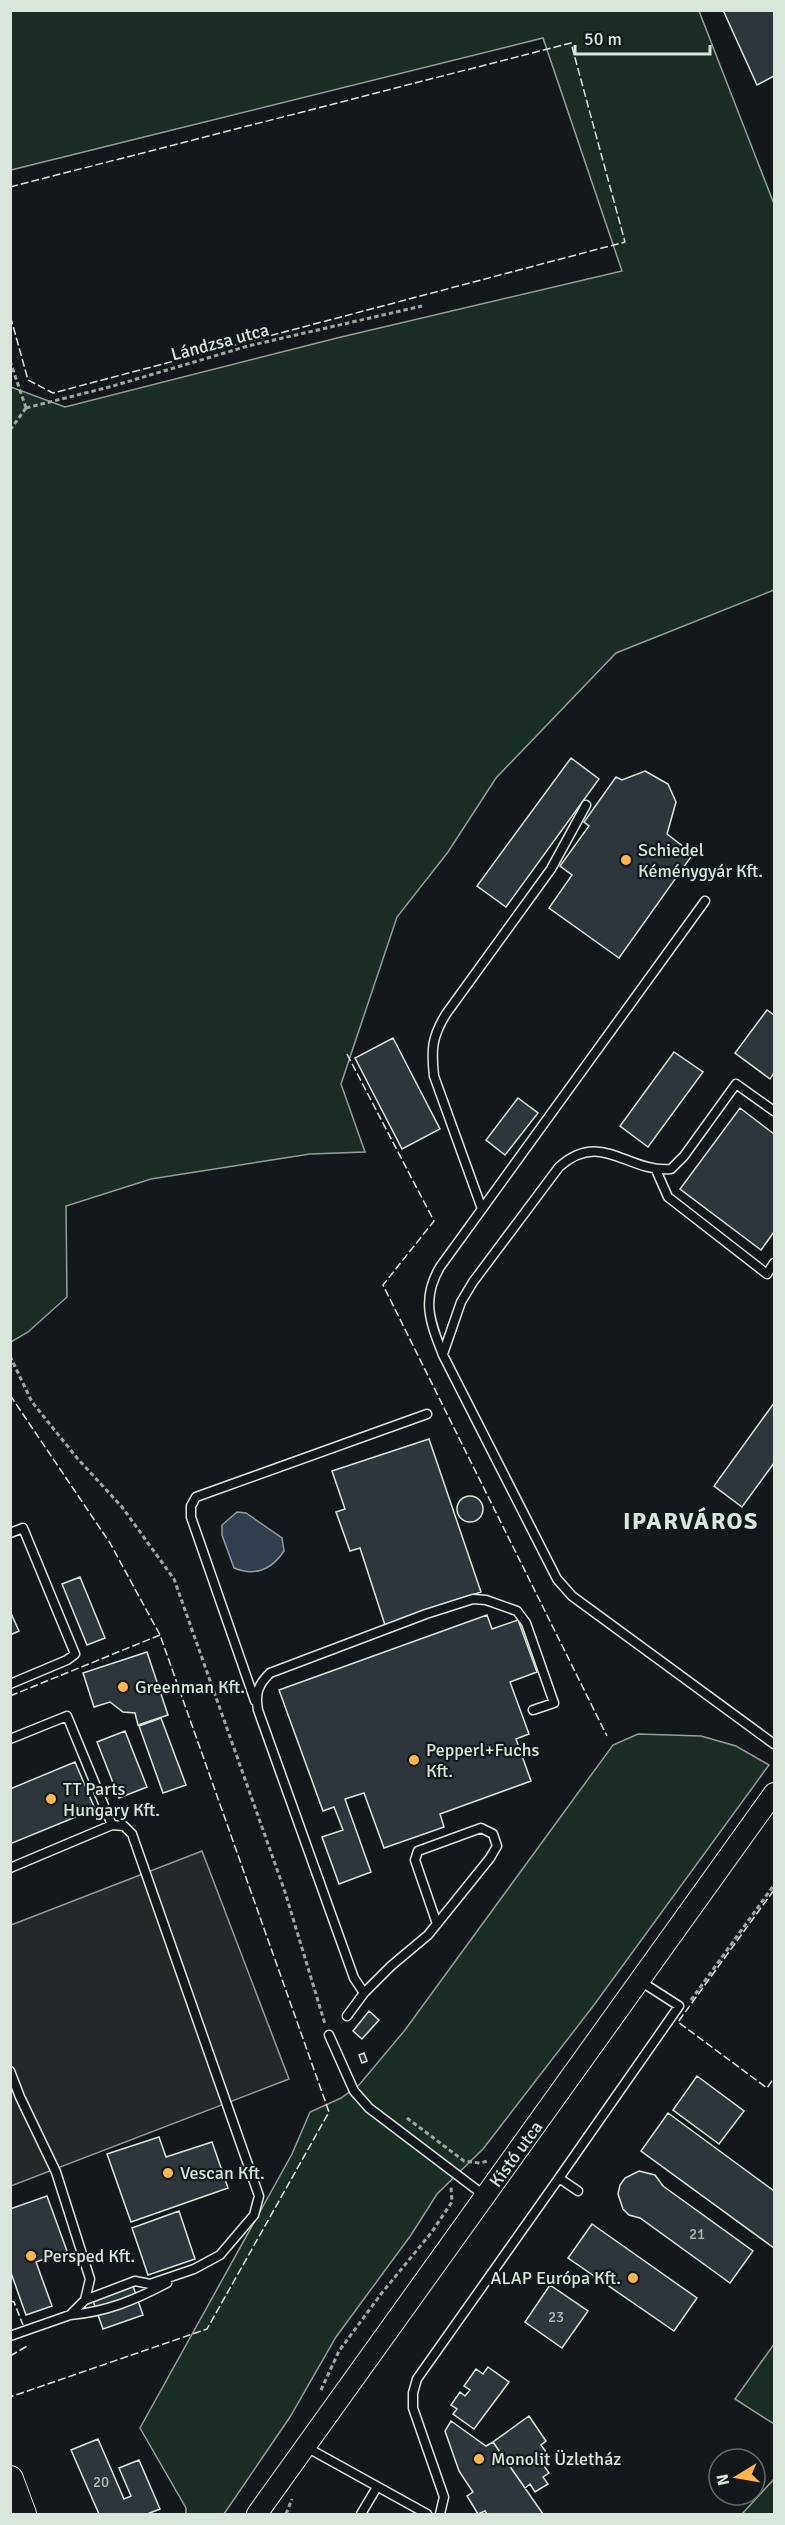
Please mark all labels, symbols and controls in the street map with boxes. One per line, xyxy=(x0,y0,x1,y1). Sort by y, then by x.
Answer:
scale bar xyxy=(575,18,710,56)
text: 50 m xyxy=(584,28,622,50)
street label: Lándzsa utca xyxy=(169,318,271,366)
place label: Schiedel Kéménygyár Kft. xyxy=(638,839,763,882)
marker: Schiedel Kéménygyár Kft. xyxy=(619,853,633,867)
district label: IPARVÁROS xyxy=(623,1506,759,1536)
place label: Greenman Kft. xyxy=(135,1676,245,1698)
marker: Greenman Kft. xyxy=(116,1680,130,1694)
place label: Pepperl+Fuchs Kft. xyxy=(426,1739,539,1782)
marker: Pepperl+Fuchs Kft. xyxy=(407,1753,421,1767)
place label: TT Parts Hungary Kft. xyxy=(63,1778,160,1821)
marker: TT Parts Hungary Kft. xyxy=(44,1792,58,1806)
street label: Kistó utca xyxy=(485,2117,547,2191)
place label: Vescan Kft. xyxy=(180,2162,265,2184)
marker: Vescan Kft. xyxy=(161,2166,175,2180)
house number: 21 xyxy=(689,2225,705,2243)
place label: Persped Kft. xyxy=(43,2245,135,2267)
marker: Persped Kft. xyxy=(24,2249,38,2263)
place label: ALAP Európa Kft. xyxy=(490,2267,621,2289)
marker: ALAP Európa Kft. xyxy=(626,2271,640,2285)
house number: 23 xyxy=(548,2308,564,2326)
north arrow xyxy=(707,2447,767,2507)
place label: Monolit Üzletház xyxy=(491,2448,621,2470)
marker: Monolit Üzletház xyxy=(472,2452,486,2466)
text: N xyxy=(712,2472,734,2487)
house number: 20 xyxy=(93,2473,109,2491)

